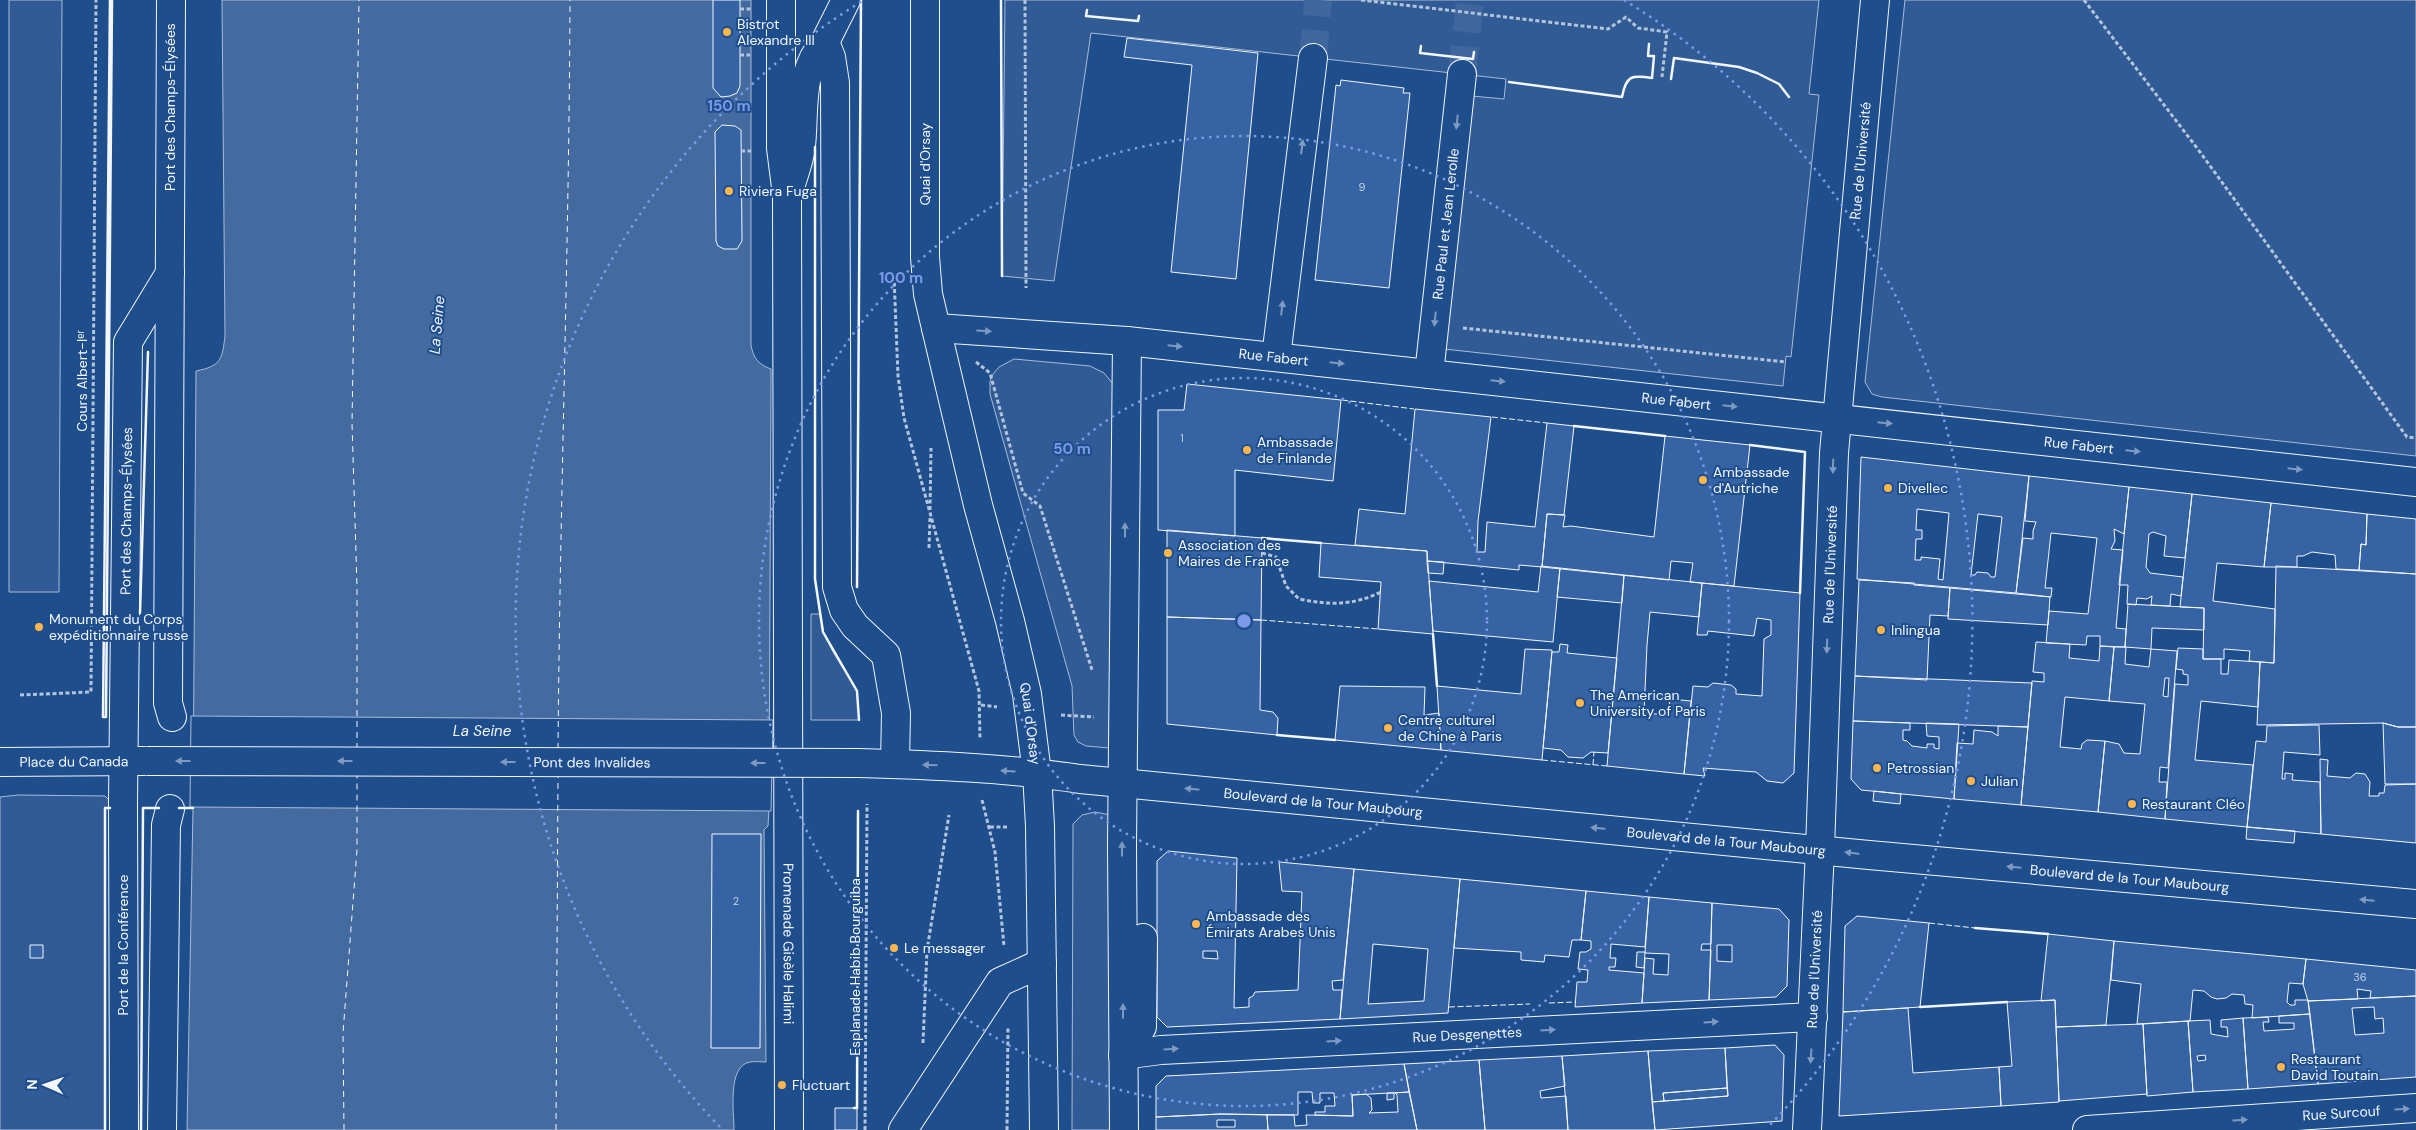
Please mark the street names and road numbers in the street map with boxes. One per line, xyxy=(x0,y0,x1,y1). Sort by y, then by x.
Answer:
street label: Port des Champs-Élysées xyxy=(161,23,179,191)
street label: Rue de l'Université xyxy=(1846,101,1875,220)
street label: Quai d'Orsay xyxy=(916,122,934,205)
street label: Rue Paul et Jean Lerolle xyxy=(1428,147,1463,301)
street label: Cours Albert-Iᵉʳ xyxy=(73,330,91,432)
street label: Rue Fabert xyxy=(1238,344,1310,370)
street label: Rue Fabert xyxy=(1640,388,1712,414)
street label: Port des Champs-Élysées xyxy=(116,427,136,595)
street label: Rue Fabert xyxy=(2043,432,2115,458)
street label: Rue de l'Université xyxy=(1819,505,1841,624)
street label: Quai d'Orsay xyxy=(1016,681,1045,766)
street label: Place du Canada xyxy=(19,752,128,771)
street label: Pont des Invalides xyxy=(534,753,650,771)
street label: Boulevard de la Tour Maubourg xyxy=(1223,784,1424,821)
street label: Boulevard de la Tour Maubourg xyxy=(1626,823,1827,860)
street label: Boulevard de la Tour Maubourg xyxy=(2029,860,2230,896)
street label: Promenade Gisèle Halimi xyxy=(779,863,798,1024)
street label: Port de la Conférence xyxy=(114,874,132,1016)
street label: Esplanade Habib Bourguiba xyxy=(846,878,864,1056)
street label: Rue de l'Université xyxy=(1803,910,1826,1029)
street label: Rue Desgenettes xyxy=(1412,1023,1523,1046)
street label: Rue Surcouf xyxy=(2302,1101,2381,1125)

